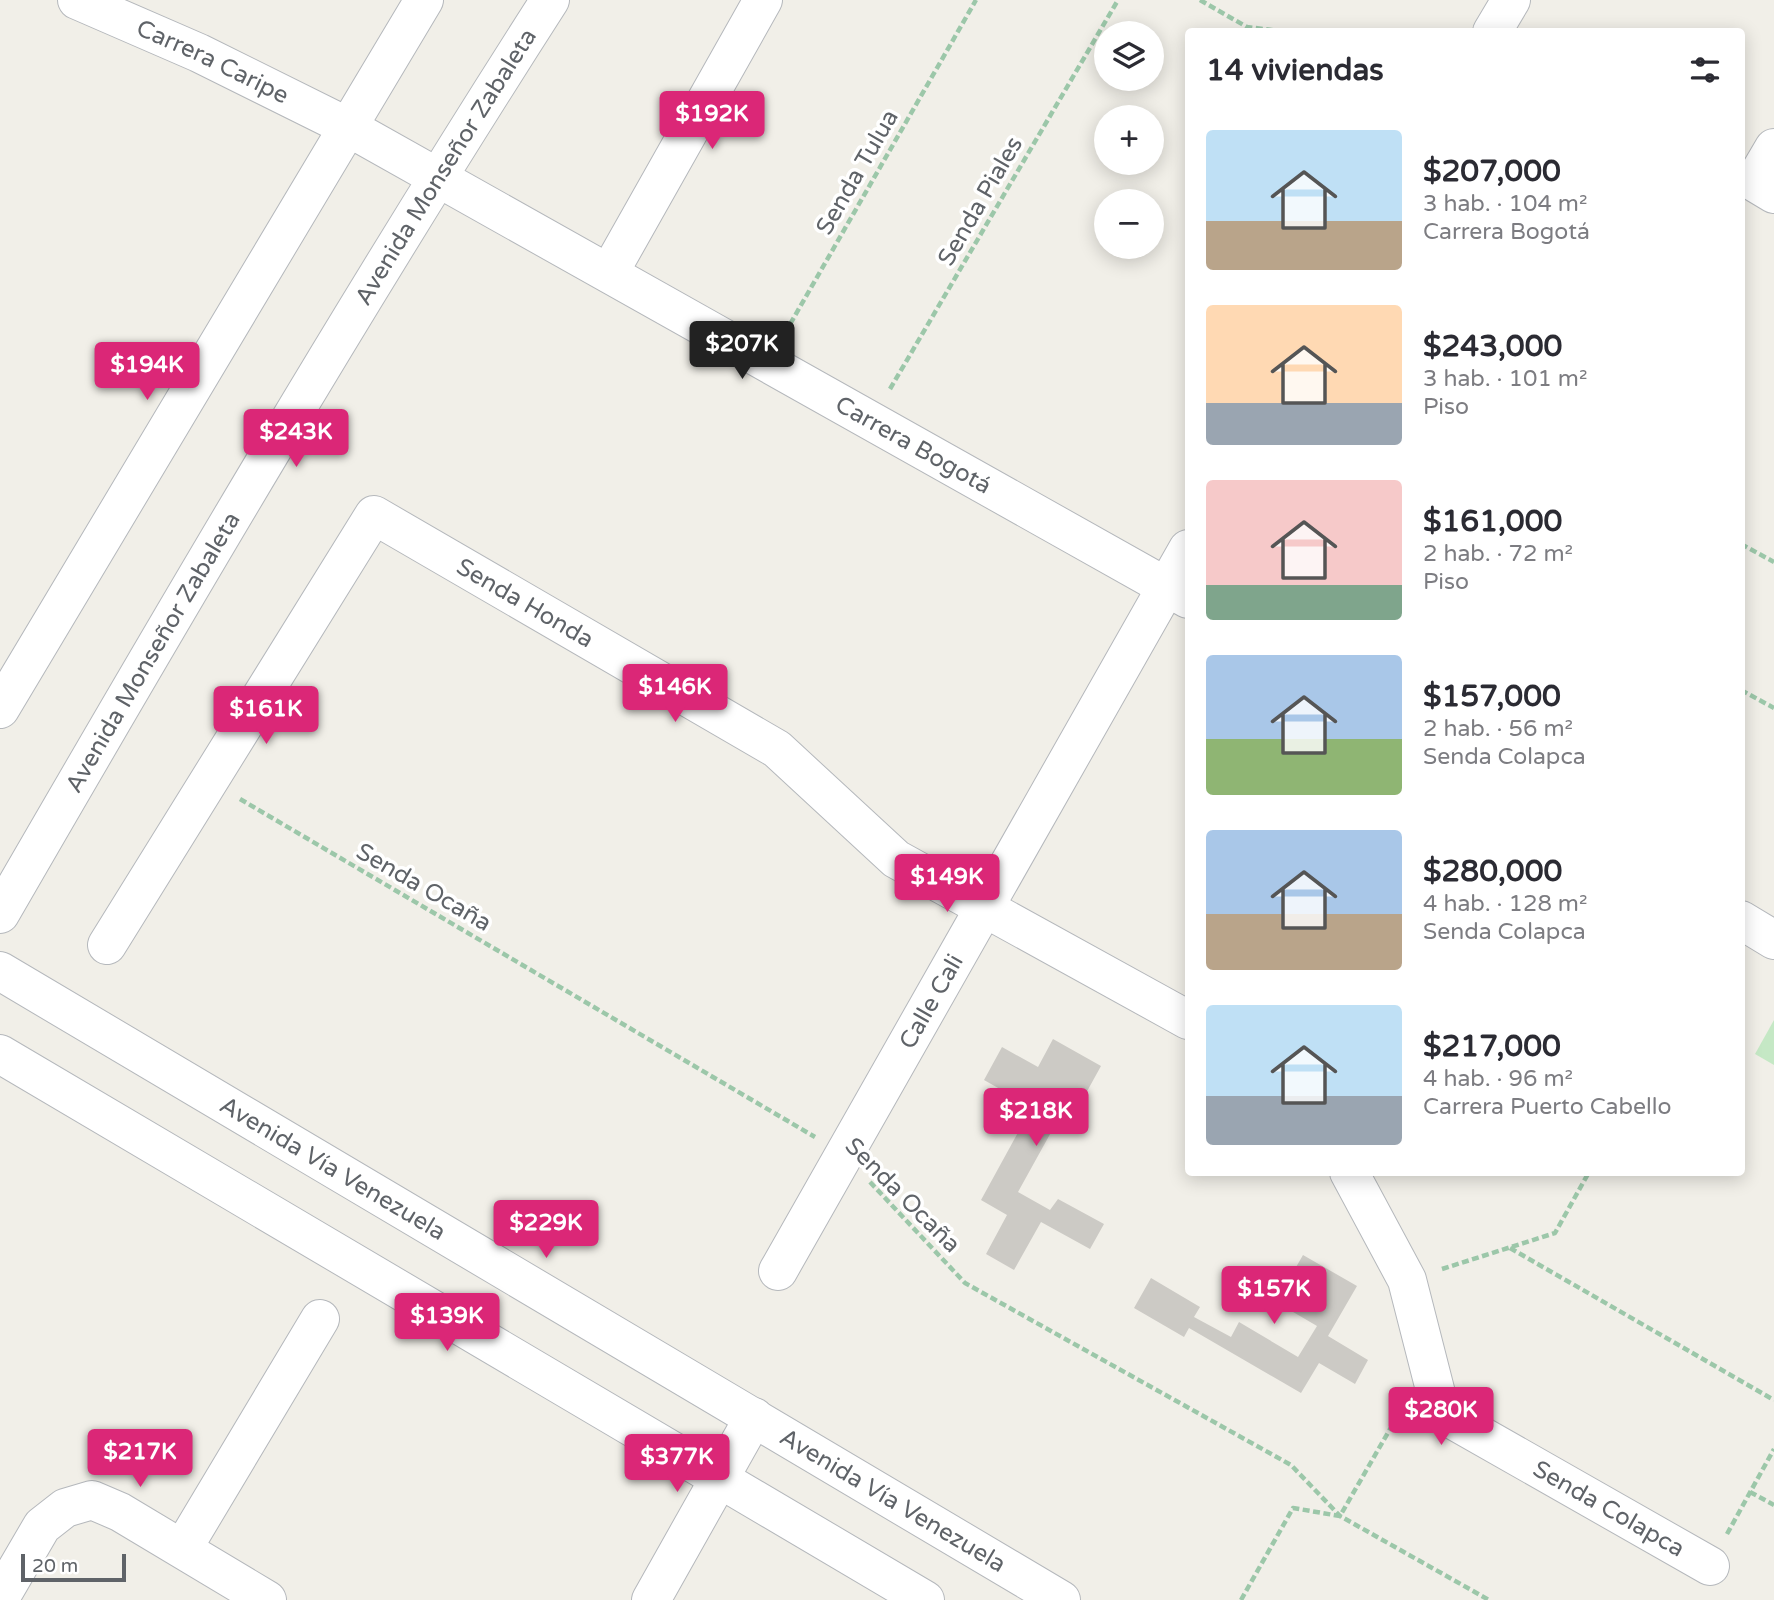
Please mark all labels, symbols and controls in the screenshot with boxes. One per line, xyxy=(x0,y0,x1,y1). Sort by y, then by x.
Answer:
street label: Carrera Caripe xyxy=(132,14,293,110)
map controls xyxy=(1094,21,1164,259)
button: layers xyxy=(1094,21,1164,91)
street label: Avenida Monseñor Zabaleta xyxy=(349,23,543,311)
icon: filters xyxy=(1686,51,1724,89)
text: 14 viviendas xyxy=(1206,52,1384,89)
pin: $192K xyxy=(663,92,761,151)
text: $192K xyxy=(676,100,748,128)
street label: Senda Tulua xyxy=(810,104,905,240)
button: + xyxy=(1094,105,1164,175)
street label: Senda Piales xyxy=(932,131,1029,271)
text: $207,000 xyxy=(1423,153,1561,190)
icon: home xyxy=(1262,158,1346,242)
button: − xyxy=(1094,189,1164,259)
text: 3 hab. · 104 m² xyxy=(1423,190,1588,218)
text: Carrera Bogotá xyxy=(1423,218,1590,246)
pin: $207K xyxy=(693,322,791,381)
text: $243,000 xyxy=(1423,328,1562,365)
text: $207K xyxy=(706,330,778,358)
icon: home xyxy=(1262,333,1346,417)
pin: $194K xyxy=(98,342,196,402)
text: $194K xyxy=(111,351,183,379)
text: 3 hab. · 101 m² xyxy=(1423,365,1588,393)
street label: Carrera Bogotá xyxy=(830,390,996,501)
text: Piso xyxy=(1423,393,1469,421)
pin: $243K xyxy=(247,410,345,469)
text: $243K xyxy=(260,418,332,446)
text: $161,000 xyxy=(1423,503,1562,540)
street label: Avenida Monseñor Zabaleta xyxy=(59,507,247,798)
icon: home xyxy=(1262,508,1346,592)
text: 2 hab. · 72 m² xyxy=(1423,540,1573,568)
street label: Senda Honda xyxy=(451,552,599,654)
text: Piso xyxy=(1423,568,1469,596)
pin: $146K xyxy=(626,664,724,724)
text: $146K xyxy=(639,673,711,701)
text: $157,000 xyxy=(1423,678,1561,715)
icon: home xyxy=(1262,683,1346,767)
pin: $161K xyxy=(217,686,315,746)
text: $161K xyxy=(230,695,302,723)
text: 2 hab. · 56 m² xyxy=(1423,715,1573,743)
text: Senda Colapca xyxy=(1423,743,1586,771)
street label: Senda Ocaña xyxy=(351,837,497,938)
text: $280,000 xyxy=(1423,853,1562,890)
pin: $149K xyxy=(898,855,996,914)
icon: home xyxy=(1262,858,1346,942)
text: $149K xyxy=(911,863,983,891)
text: 4 hab. · 128 m² xyxy=(1423,890,1588,918)
text: Senda Colapca xyxy=(1423,918,1586,946)
street label: Calle Cali xyxy=(893,949,970,1054)
text: $217,000 xyxy=(1423,1028,1561,1065)
icon: home xyxy=(1262,1033,1346,1117)
text: 4 hab. · 96 m² xyxy=(1423,1065,1573,1093)
pin: $218K xyxy=(987,1088,1085,1148)
street label: Avenida Vía Venezuela xyxy=(214,1091,451,1247)
text: Carrera Puerto Cabello xyxy=(1423,1093,1672,1121)
text: $218K xyxy=(1000,1097,1072,1125)
street label: Senda Ocaña xyxy=(839,1132,966,1259)
pin: $229K xyxy=(497,1200,595,1260)
text: $229K xyxy=(510,1209,582,1237)
pin: $157K xyxy=(1225,1266,1323,1326)
text: $157K xyxy=(1238,1275,1310,1303)
pin: $139K xyxy=(398,1294,496,1353)
text: $139K xyxy=(411,1302,483,1330)
pin: $280K xyxy=(1392,1388,1490,1447)
text: $280K xyxy=(1405,1396,1477,1424)
street label: Avenida Vía Venezuela xyxy=(774,1423,1011,1579)
pin: $217K xyxy=(91,1430,189,1489)
pin: $377K xyxy=(628,1434,726,1494)
text: $217K xyxy=(104,1438,176,1466)
text: $377K xyxy=(641,1443,713,1471)
street label: Senda Colapca xyxy=(1528,1454,1690,1563)
scale bar xyxy=(21,1551,126,1583)
text: 20 m xyxy=(32,1555,78,1577)

